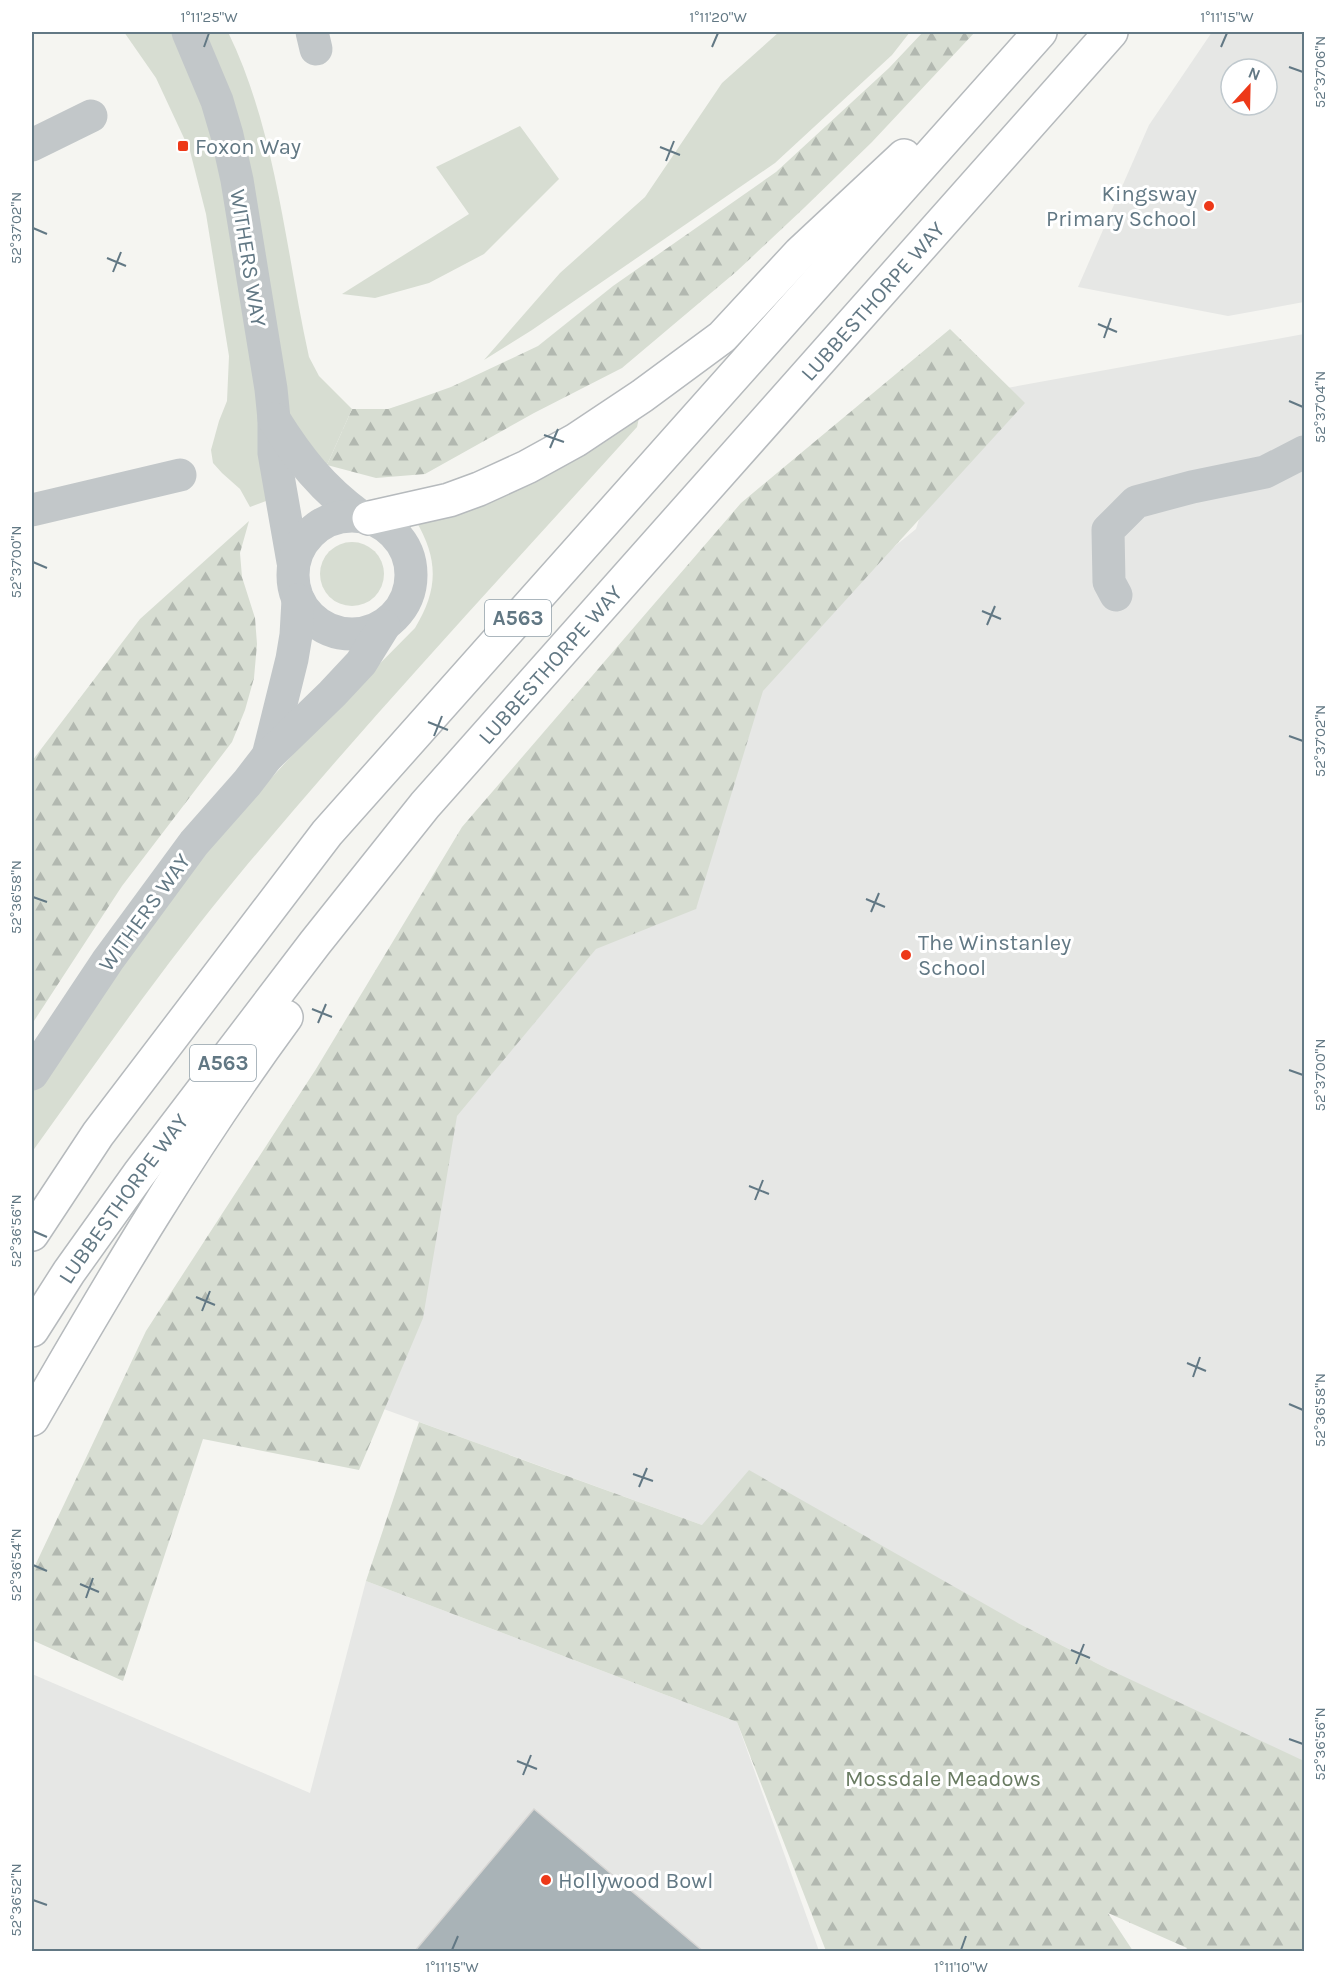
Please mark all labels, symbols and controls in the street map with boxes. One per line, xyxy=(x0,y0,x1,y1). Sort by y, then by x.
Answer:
text: 1°11'25"W xyxy=(180,8,238,26)
text: 1°11'20"W xyxy=(689,8,747,26)
text: 1°11'15"W xyxy=(1200,8,1254,26)
text: 52°37'06"N xyxy=(1311,36,1329,108)
north arrow xyxy=(1219,57,1279,117)
text: N xyxy=(1246,63,1263,85)
place label: Foxon Way xyxy=(195,134,301,160)
marker: Foxon Way xyxy=(176,139,190,153)
place label: Kingsway Primary School xyxy=(1046,181,1197,232)
street label: WITHERS WAY xyxy=(224,187,272,329)
text: 52°37'02"N xyxy=(7,192,25,264)
marker: Kingsway Primary School xyxy=(1202,199,1216,213)
street label: LUBBESTHORPE WAY xyxy=(796,217,951,387)
text: 52°37'04"N xyxy=(1311,371,1329,443)
text: 52°37'00"N xyxy=(7,526,25,598)
street label: LUBBESTHORPE WAY xyxy=(473,580,628,750)
road number: A563 xyxy=(485,600,551,636)
text: 52°37'02"N xyxy=(1311,705,1329,777)
street label: WITHERS WAY xyxy=(93,849,196,976)
text: 52°36'58"N xyxy=(7,860,25,934)
place label: The Winstanley School xyxy=(918,930,1071,981)
marker: The Winstanley School xyxy=(899,948,913,962)
text: 52°37'00"N xyxy=(1311,1039,1329,1111)
road number: A563 xyxy=(190,1045,256,1081)
street label: LUBBESTHORPE WAY xyxy=(53,1109,194,1289)
text: 52°36'56"N xyxy=(7,1194,25,1268)
text: 52°36'58"N xyxy=(1311,1373,1329,1447)
text: 52°36'54"N xyxy=(7,1528,25,1602)
text: 52°36'56"N xyxy=(1311,1707,1329,1781)
park label: Mossdale Meadows xyxy=(845,1766,1041,1792)
text: 52°36'52"N xyxy=(7,1863,25,1937)
place label: Hollywood Bowl xyxy=(558,1868,713,1894)
marker: Hollywood Bowl xyxy=(539,1873,553,1887)
text: 1°11'15"W xyxy=(425,1958,479,1976)
text: 1°11'10"W xyxy=(934,1958,989,1976)

